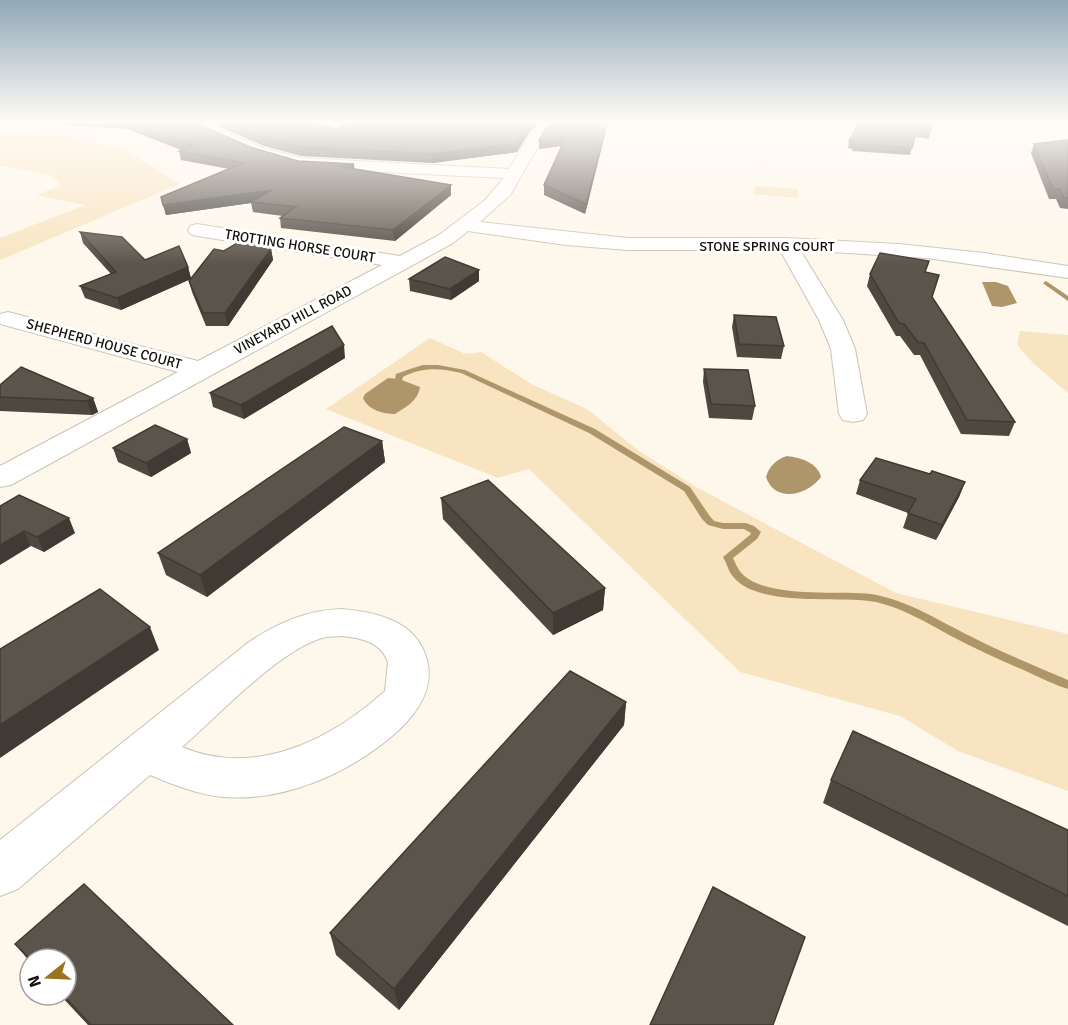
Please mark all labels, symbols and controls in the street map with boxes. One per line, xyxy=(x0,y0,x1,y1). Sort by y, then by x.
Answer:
street label: TROTTING HORSE COURT xyxy=(224,226,376,266)
street label: STONE SPRING COURT xyxy=(699,238,835,255)
street label: VINEYARD HILL ROAD xyxy=(231,282,355,358)
street label: SHEPHERD HOUSE COURT xyxy=(25,315,184,373)
north arrow xyxy=(18,947,78,1007)
text: N xyxy=(23,973,46,990)

